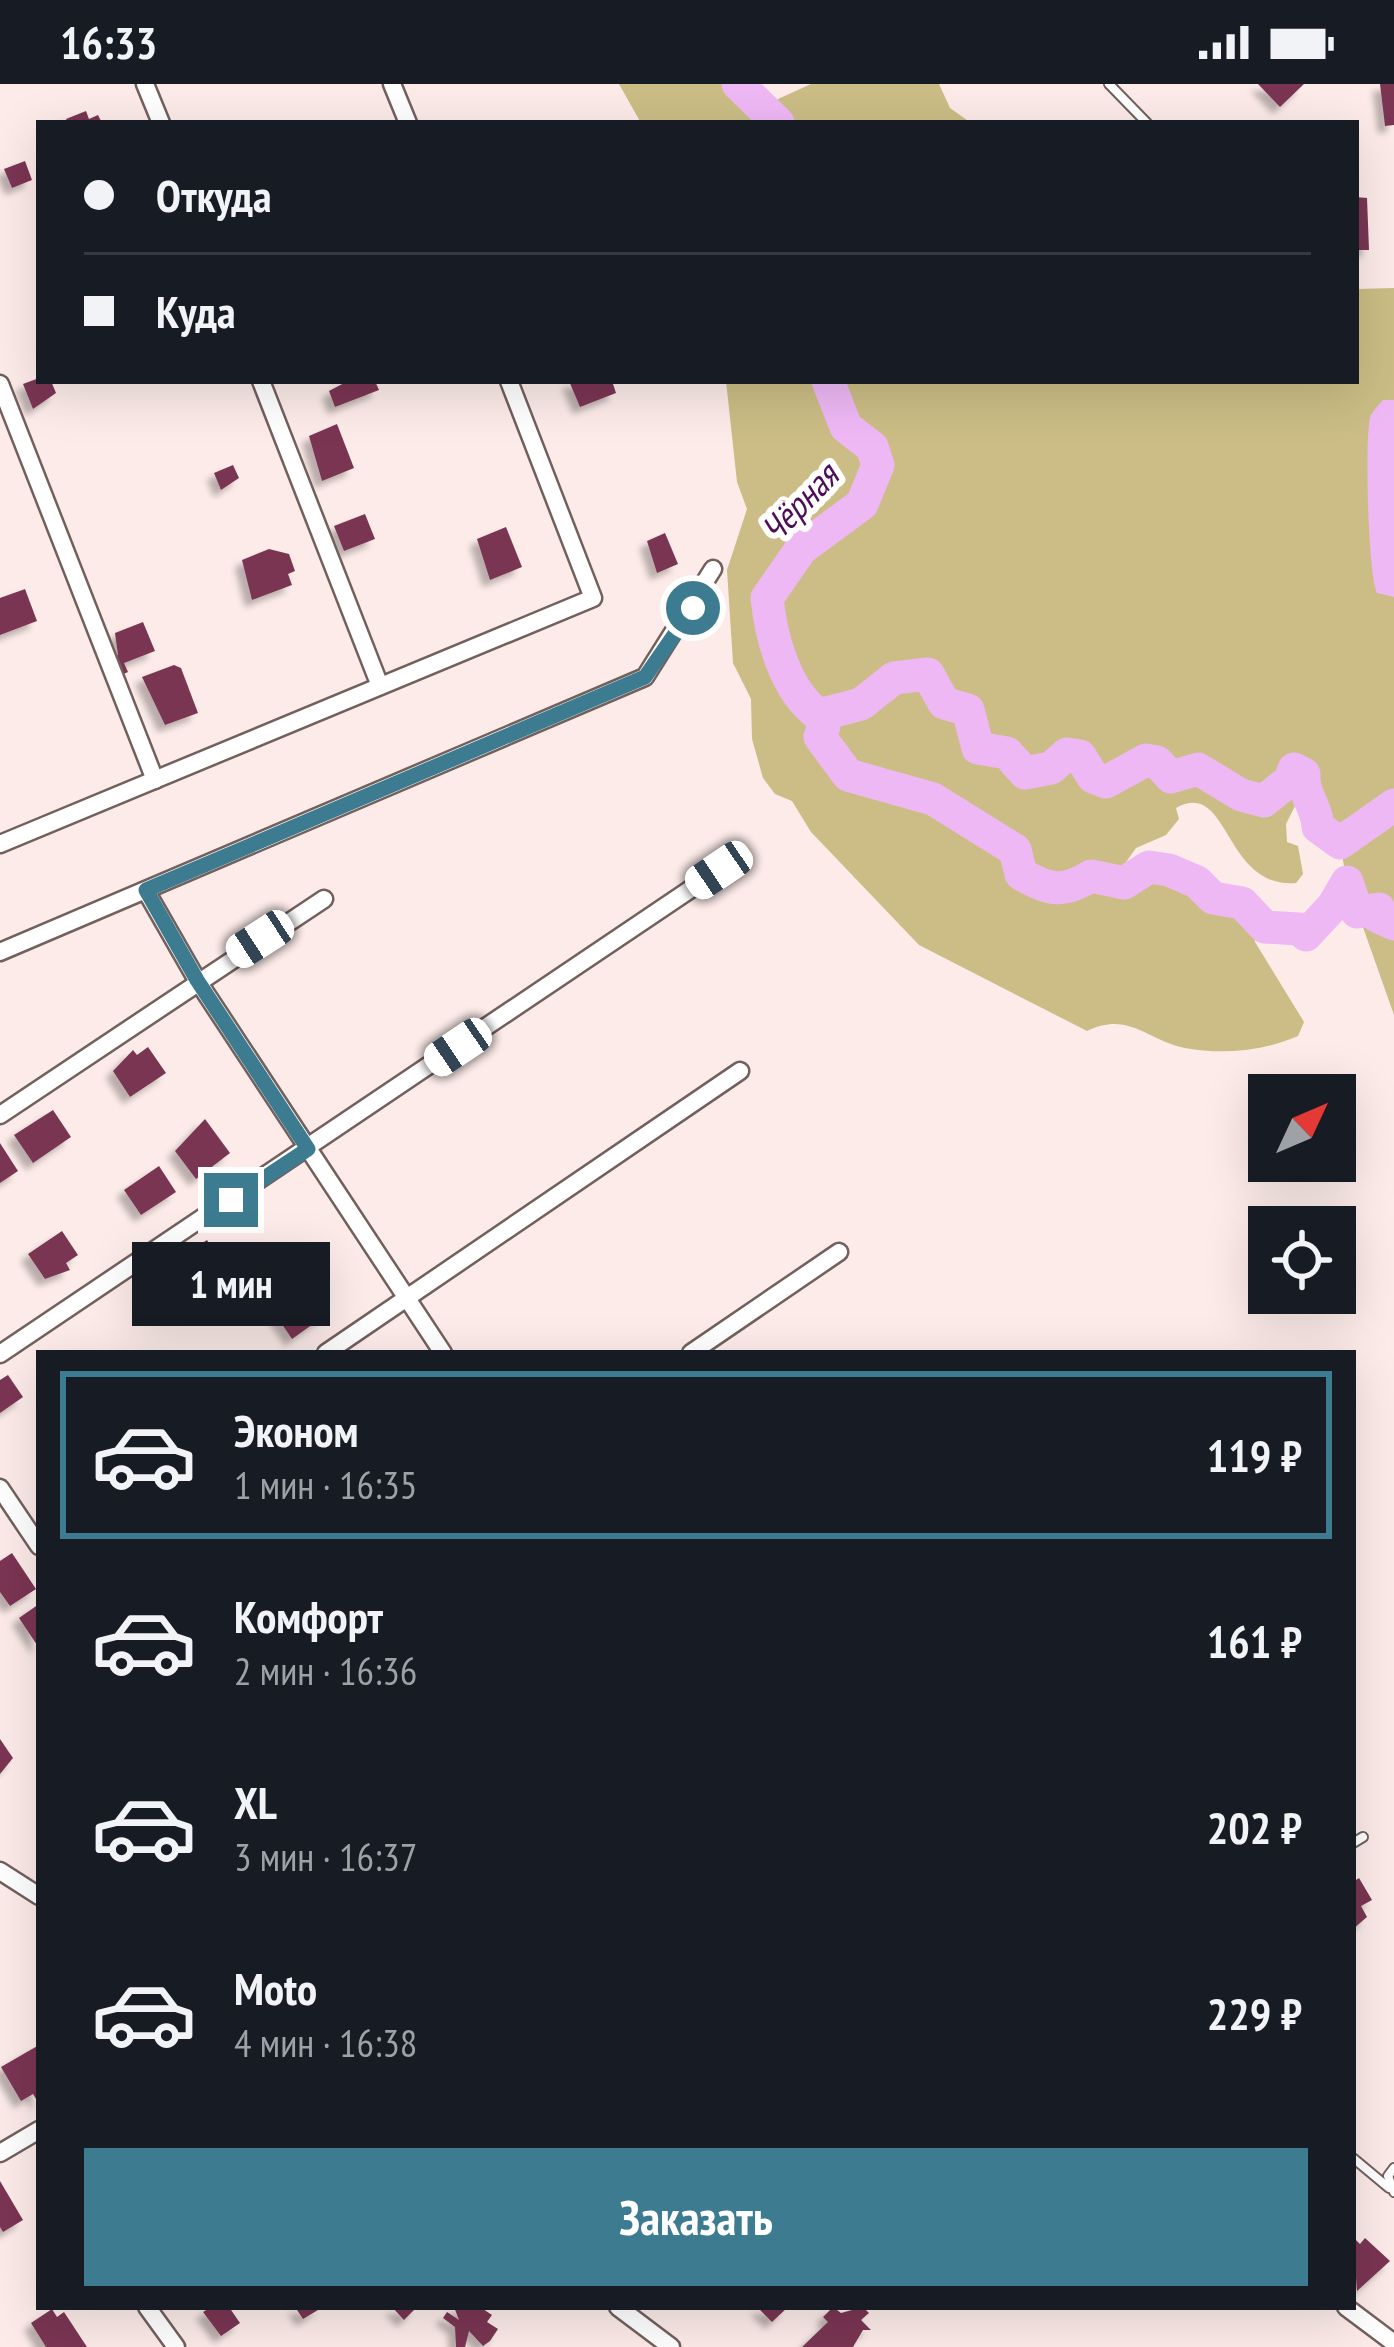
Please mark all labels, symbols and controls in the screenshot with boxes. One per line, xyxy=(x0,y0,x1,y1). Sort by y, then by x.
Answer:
text: 16:33 xyxy=(60,13,157,71)
text: Откуда xyxy=(156,166,272,224)
text: Куда xyxy=(156,282,235,340)
water label: Чёрная xyxy=(750,450,850,551)
route start xyxy=(666,581,720,635)
car xyxy=(679,835,759,905)
car xyxy=(220,904,300,974)
car xyxy=(418,1012,498,1082)
north arrow xyxy=(1248,1074,1356,1182)
map controls xyxy=(1248,1074,1356,1314)
route end xyxy=(204,1173,258,1227)
button: locate xyxy=(1248,1206,1356,1314)
callout: 1 мин xyxy=(132,1242,330,1326)
text: 1 мин xyxy=(189,1258,273,1309)
icon: car xyxy=(90,1401,198,1509)
text: Эконом xyxy=(234,1401,358,1459)
text: 119 ₽ xyxy=(1207,1426,1302,1484)
text: 1 мин · 16:35 xyxy=(234,1459,417,1510)
icon: car xyxy=(90,1587,198,1695)
text: Комфорт xyxy=(234,1587,383,1645)
text: 161 ₽ xyxy=(1207,1612,1302,1670)
text: 2 мин · 16:36 xyxy=(234,1645,417,1696)
icon: car xyxy=(90,1773,198,1881)
text: XL xyxy=(234,1773,277,1831)
text: 202 ₽ xyxy=(1207,1798,1302,1856)
text: 3 мин · 16:37 xyxy=(234,1831,417,1882)
icon: car xyxy=(90,1959,198,2067)
text: Moto xyxy=(234,1959,317,2017)
text: 229 ₽ xyxy=(1207,1984,1302,2042)
text: 4 мин · 16:38 xyxy=(234,2017,417,2068)
button: Заказать xyxy=(84,2148,1308,2286)

